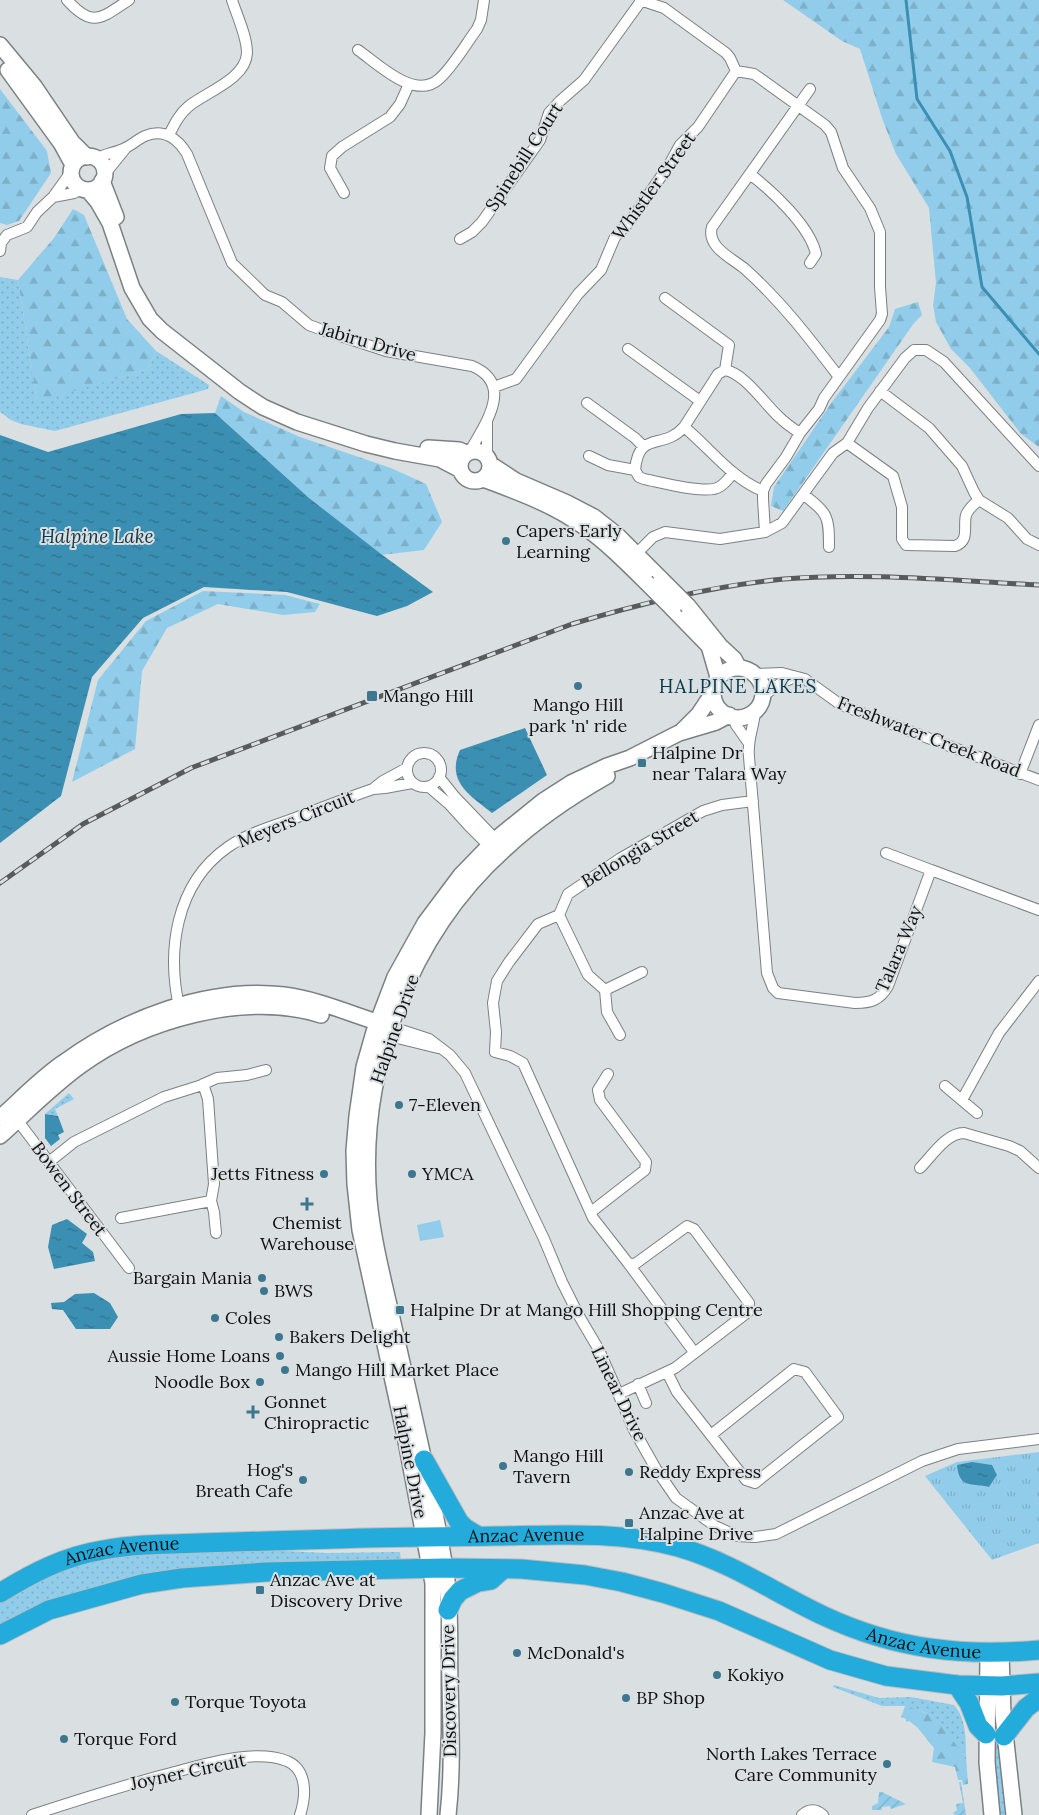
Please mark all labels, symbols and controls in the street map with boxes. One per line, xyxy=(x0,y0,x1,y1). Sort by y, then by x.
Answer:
street label: Spinebill Court xyxy=(480,98,567,216)
street label: Whistler Street xyxy=(607,127,700,244)
street label: Jabiru Drive xyxy=(316,316,419,366)
place label: Capers Early Learning xyxy=(516,519,622,563)
water label: Halpine Lake xyxy=(40,524,154,548)
marker: Capers Early Learning xyxy=(500,535,512,547)
district label: HALPINE LAKES xyxy=(659,674,817,698)
marker: Mango Hill park 'n' ride xyxy=(572,680,584,692)
place label: Mango Hill xyxy=(383,684,474,707)
marker: Mango Hill xyxy=(365,689,379,703)
street label: Freshwater Creek Road xyxy=(834,691,1024,782)
place label: Mango Hill park 'n' ride xyxy=(529,693,627,737)
place label: Halpine Dr near Talara Way xyxy=(652,741,787,785)
marker: Halpine Dr near Talara Way xyxy=(636,757,648,769)
street label: Meyers Circuit xyxy=(234,785,358,852)
street label: Bellongia Street xyxy=(577,805,703,893)
street label: Talara Way xyxy=(870,901,927,996)
street label: Halpine Drive xyxy=(365,971,424,1087)
place label: 7-Eleven xyxy=(409,1093,481,1116)
marker: 7-Eleven xyxy=(393,1099,405,1111)
street label: Bowen Street xyxy=(26,1137,112,1240)
place label: Jetts Fitness xyxy=(210,1162,314,1185)
place label: YMCA xyxy=(421,1162,474,1185)
marker: Jetts Fitness xyxy=(318,1168,330,1180)
marker: YMCA xyxy=(406,1168,418,1180)
marker: Chemist Warehouse xyxy=(301,1198,313,1210)
place label: Chemist Warehouse xyxy=(260,1211,354,1255)
place label: Bargain Mania xyxy=(133,1266,252,1289)
marker: Bargain Mania xyxy=(256,1272,268,1284)
place label: BWS xyxy=(274,1279,313,1302)
marker: BWS xyxy=(258,1285,270,1297)
place label: Halpine Dr at Mango Hill Shopping Centre xyxy=(410,1298,763,1321)
marker: Halpine Dr at Mango Hill Shopping Centre xyxy=(394,1304,406,1316)
place label: Coles xyxy=(225,1306,271,1329)
marker: Coles xyxy=(209,1312,221,1324)
place label: Bakers Delight xyxy=(289,1325,411,1348)
marker: Bakers Delight xyxy=(273,1331,285,1343)
street label: Linear Drive xyxy=(587,1342,652,1445)
place label: Aussie Home Loans xyxy=(107,1344,270,1367)
marker: Aussie Home Loans xyxy=(274,1350,286,1362)
place label: Mango Hill Market Place xyxy=(295,1358,499,1381)
marker: Mango Hill Market Place xyxy=(279,1364,291,1376)
place label: Noodle Box xyxy=(154,1370,250,1393)
marker: Noodle Box xyxy=(254,1376,266,1388)
place label: Gonnet Chiropractic xyxy=(264,1390,369,1434)
street label: Halpine Drive xyxy=(388,1404,433,1520)
marker: Gonnet Chiropractic xyxy=(246,1405,260,1419)
place label: Mango Hill Tavern xyxy=(513,1444,604,1488)
place label: Hog's Breath Cafe xyxy=(195,1458,293,1502)
marker: Mango Hill Tavern xyxy=(497,1460,509,1472)
place label: Reddy Express xyxy=(639,1460,761,1483)
marker: Reddy Express xyxy=(623,1466,635,1478)
marker: Hog's Breath Cafe xyxy=(297,1474,309,1486)
place label: Anzac Ave at Halpine Drive xyxy=(638,1501,754,1545)
marker: Anzac Ave at Halpine Drive xyxy=(623,1517,635,1529)
street label: Anzac Avenue xyxy=(467,1523,585,1547)
street label: Anzac Avenue xyxy=(60,1532,180,1571)
place label: Anzac Ave at Discovery Drive xyxy=(269,1568,403,1612)
marker: Anzac Ave at Discovery Drive xyxy=(254,1584,266,1596)
street label: Anzac Avenue xyxy=(863,1621,982,1663)
street label: Discovery Drive xyxy=(436,1624,461,1758)
place label: McDonald's xyxy=(527,1641,625,1664)
marker: McDonald's xyxy=(511,1647,523,1659)
place label: Kokiyo xyxy=(727,1663,784,1686)
marker: Kokiyo xyxy=(711,1669,723,1681)
place label: BP Shop xyxy=(636,1686,705,1709)
place label: Torque Toyota xyxy=(185,1690,307,1713)
marker: BP Shop xyxy=(620,1692,632,1704)
marker: Torque Toyota xyxy=(169,1696,181,1708)
place label: Torque Ford xyxy=(74,1727,177,1750)
marker: Torque Ford xyxy=(58,1733,70,1745)
place label: North Lakes Terrace Care Community xyxy=(706,1742,877,1786)
street label: Joyner Circuit xyxy=(127,1748,248,1795)
marker: North Lakes Terrace Care Community xyxy=(881,1758,893,1770)

